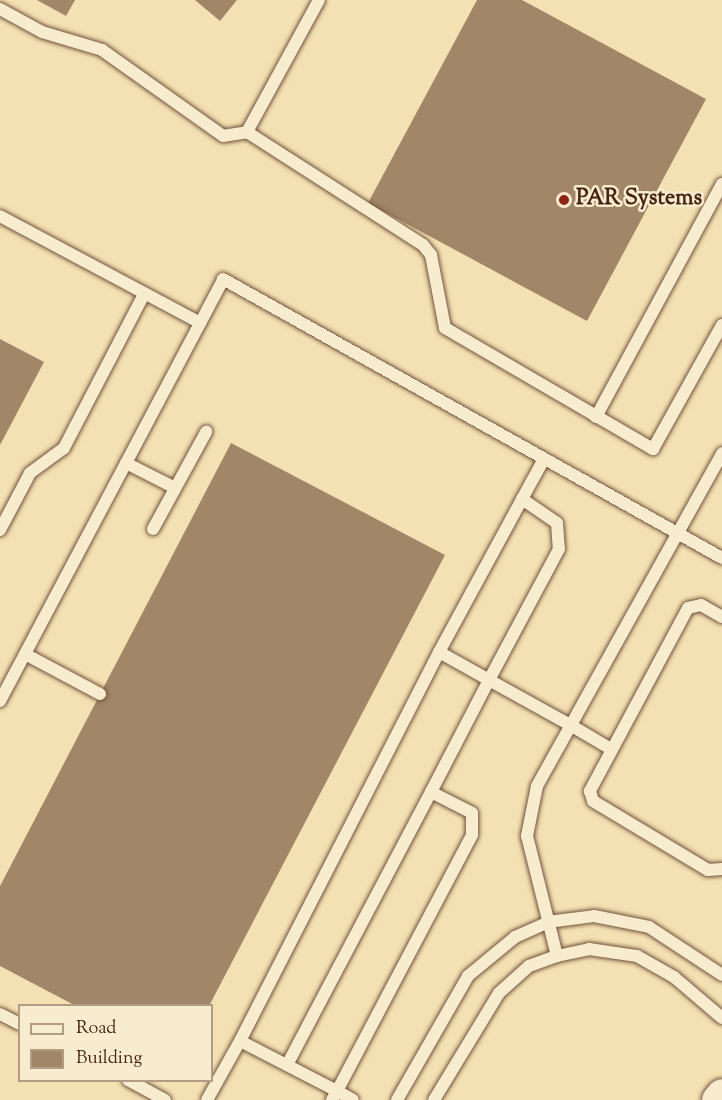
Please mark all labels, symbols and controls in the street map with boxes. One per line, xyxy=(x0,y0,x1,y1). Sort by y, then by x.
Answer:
place label: PAR Systems xyxy=(576,187,702,213)
marker: PAR Systems xyxy=(557,193,571,207)
legend xyxy=(18,1004,213,1082)
text: Road xyxy=(76,1016,116,1042)
text: Building xyxy=(76,1046,142,1072)

